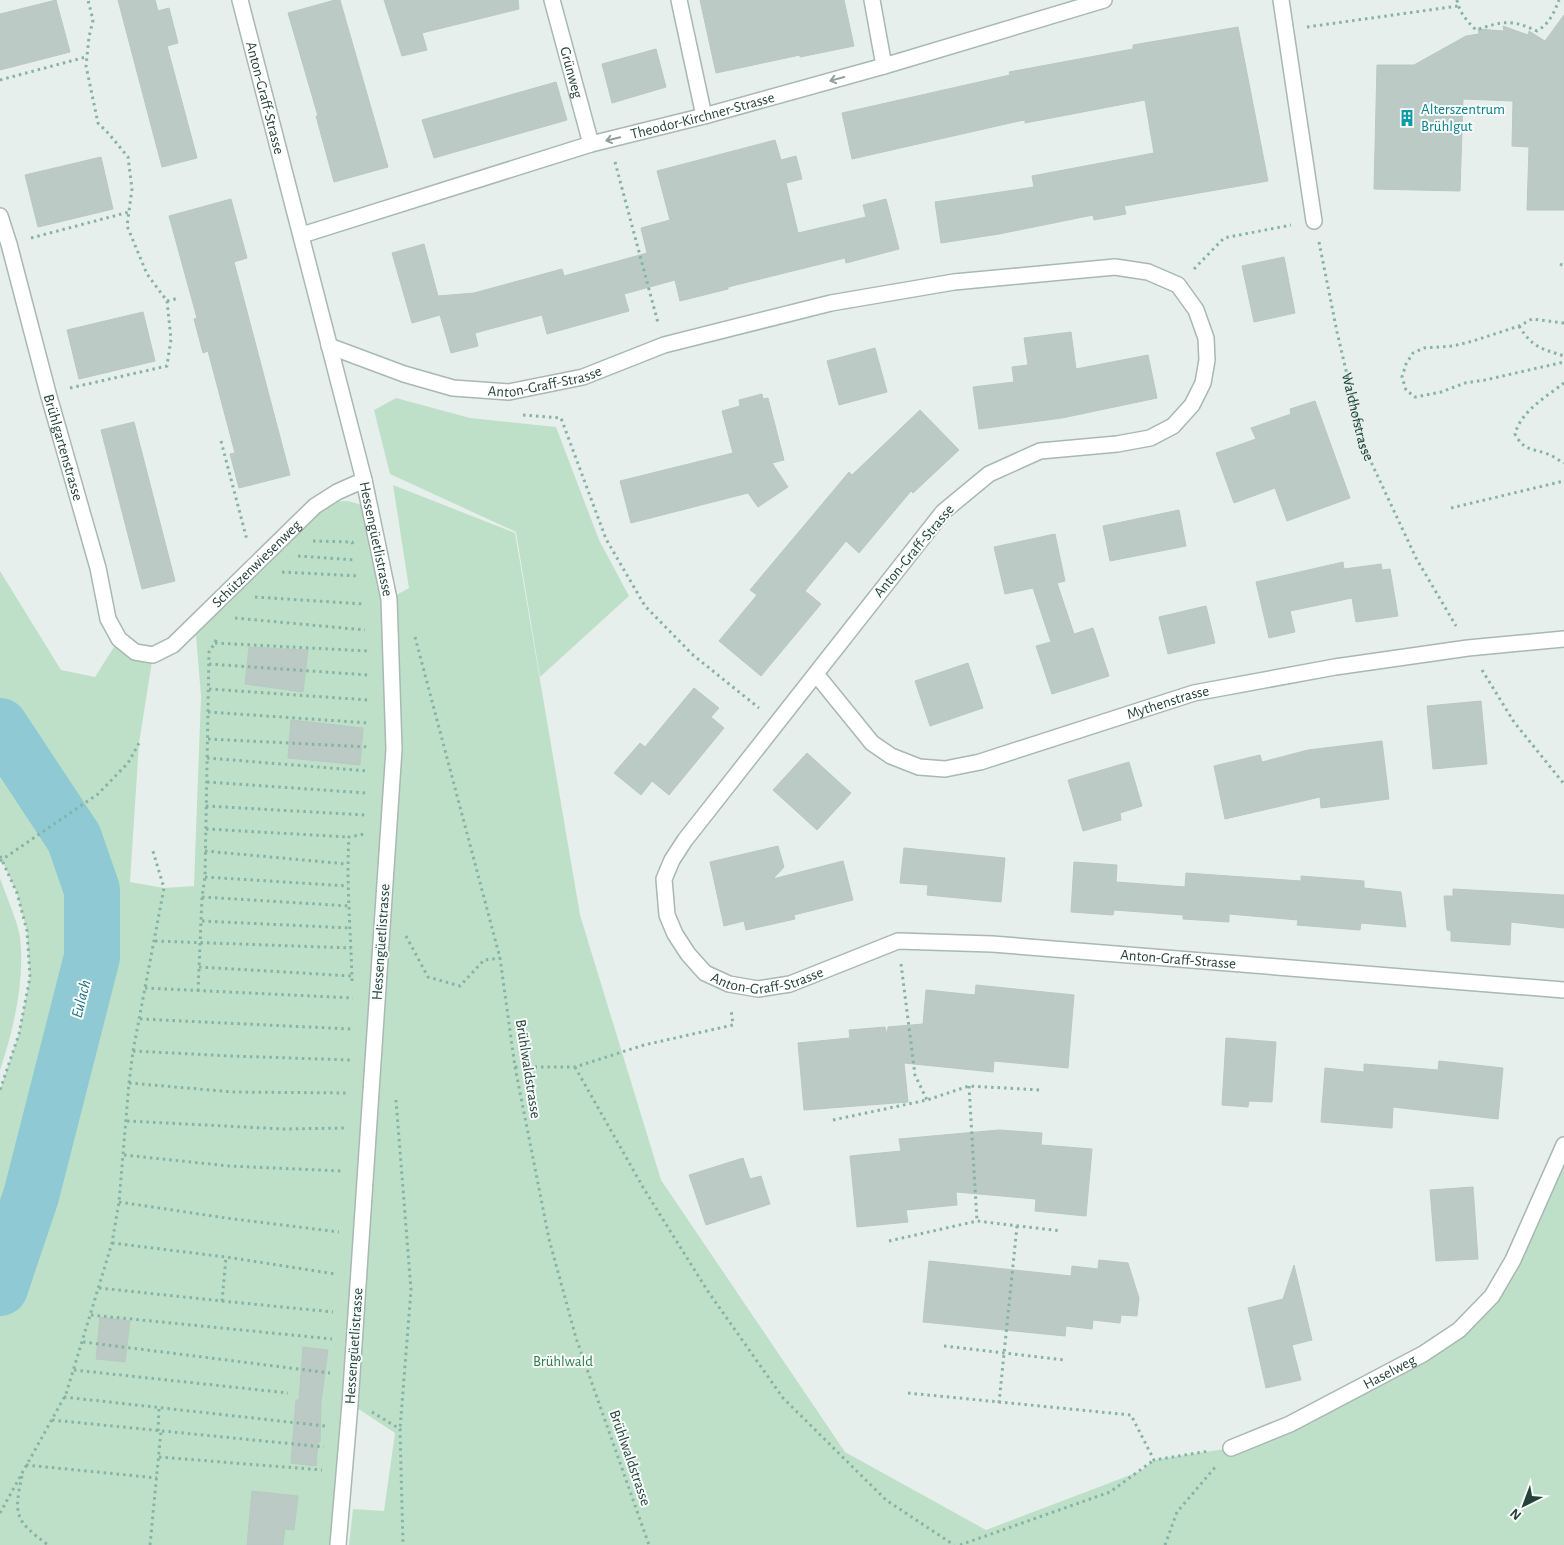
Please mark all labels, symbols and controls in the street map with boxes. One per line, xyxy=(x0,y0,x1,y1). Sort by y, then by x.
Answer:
street label: Anton-Graff-Strasse xyxy=(244,40,287,156)
street label: Grünweg xyxy=(558,45,586,100)
one-way arrow xyxy=(830,74,846,84)
street label: Theodor-Kirchner-Strasse xyxy=(629,89,776,141)
place label: Alterszentrum Brühlgut xyxy=(1421,102,1505,134)
building icon: Alterszentrum Brühlgut xyxy=(1397,108,1417,128)
one-way arrow xyxy=(605,135,621,144)
street label: Anton-Graff-Strasse xyxy=(487,363,604,399)
street label: Waldhofstrasse xyxy=(1339,371,1377,463)
street label: Brühlgartenstrasse xyxy=(41,392,86,502)
street label: Hessengüetlistrasse xyxy=(357,480,396,598)
street label: Anton-Graff-Strasse xyxy=(871,502,957,600)
street label: Schützenwiesenweg xyxy=(209,516,304,610)
street label: Mythenstrasse xyxy=(1125,683,1210,722)
street label: Hessengüetlistrasse xyxy=(369,883,393,1001)
street label: Anton-Graff-Strasse xyxy=(1120,947,1237,971)
street label: Anton-Graff-Strasse xyxy=(709,964,825,997)
water label: Eulach xyxy=(69,978,93,1020)
street label: Brühlwaldstrasse xyxy=(513,1018,543,1120)
street label: Hessengüetlistrasse xyxy=(342,1287,366,1405)
street label: Haselweg xyxy=(1361,1351,1419,1392)
park label: Brühlwald xyxy=(533,1354,593,1369)
street label: Brühlwaldstrasse xyxy=(607,1408,653,1508)
north arrow xyxy=(1499,1480,1549,1530)
text: N xyxy=(1508,1505,1524,1522)

